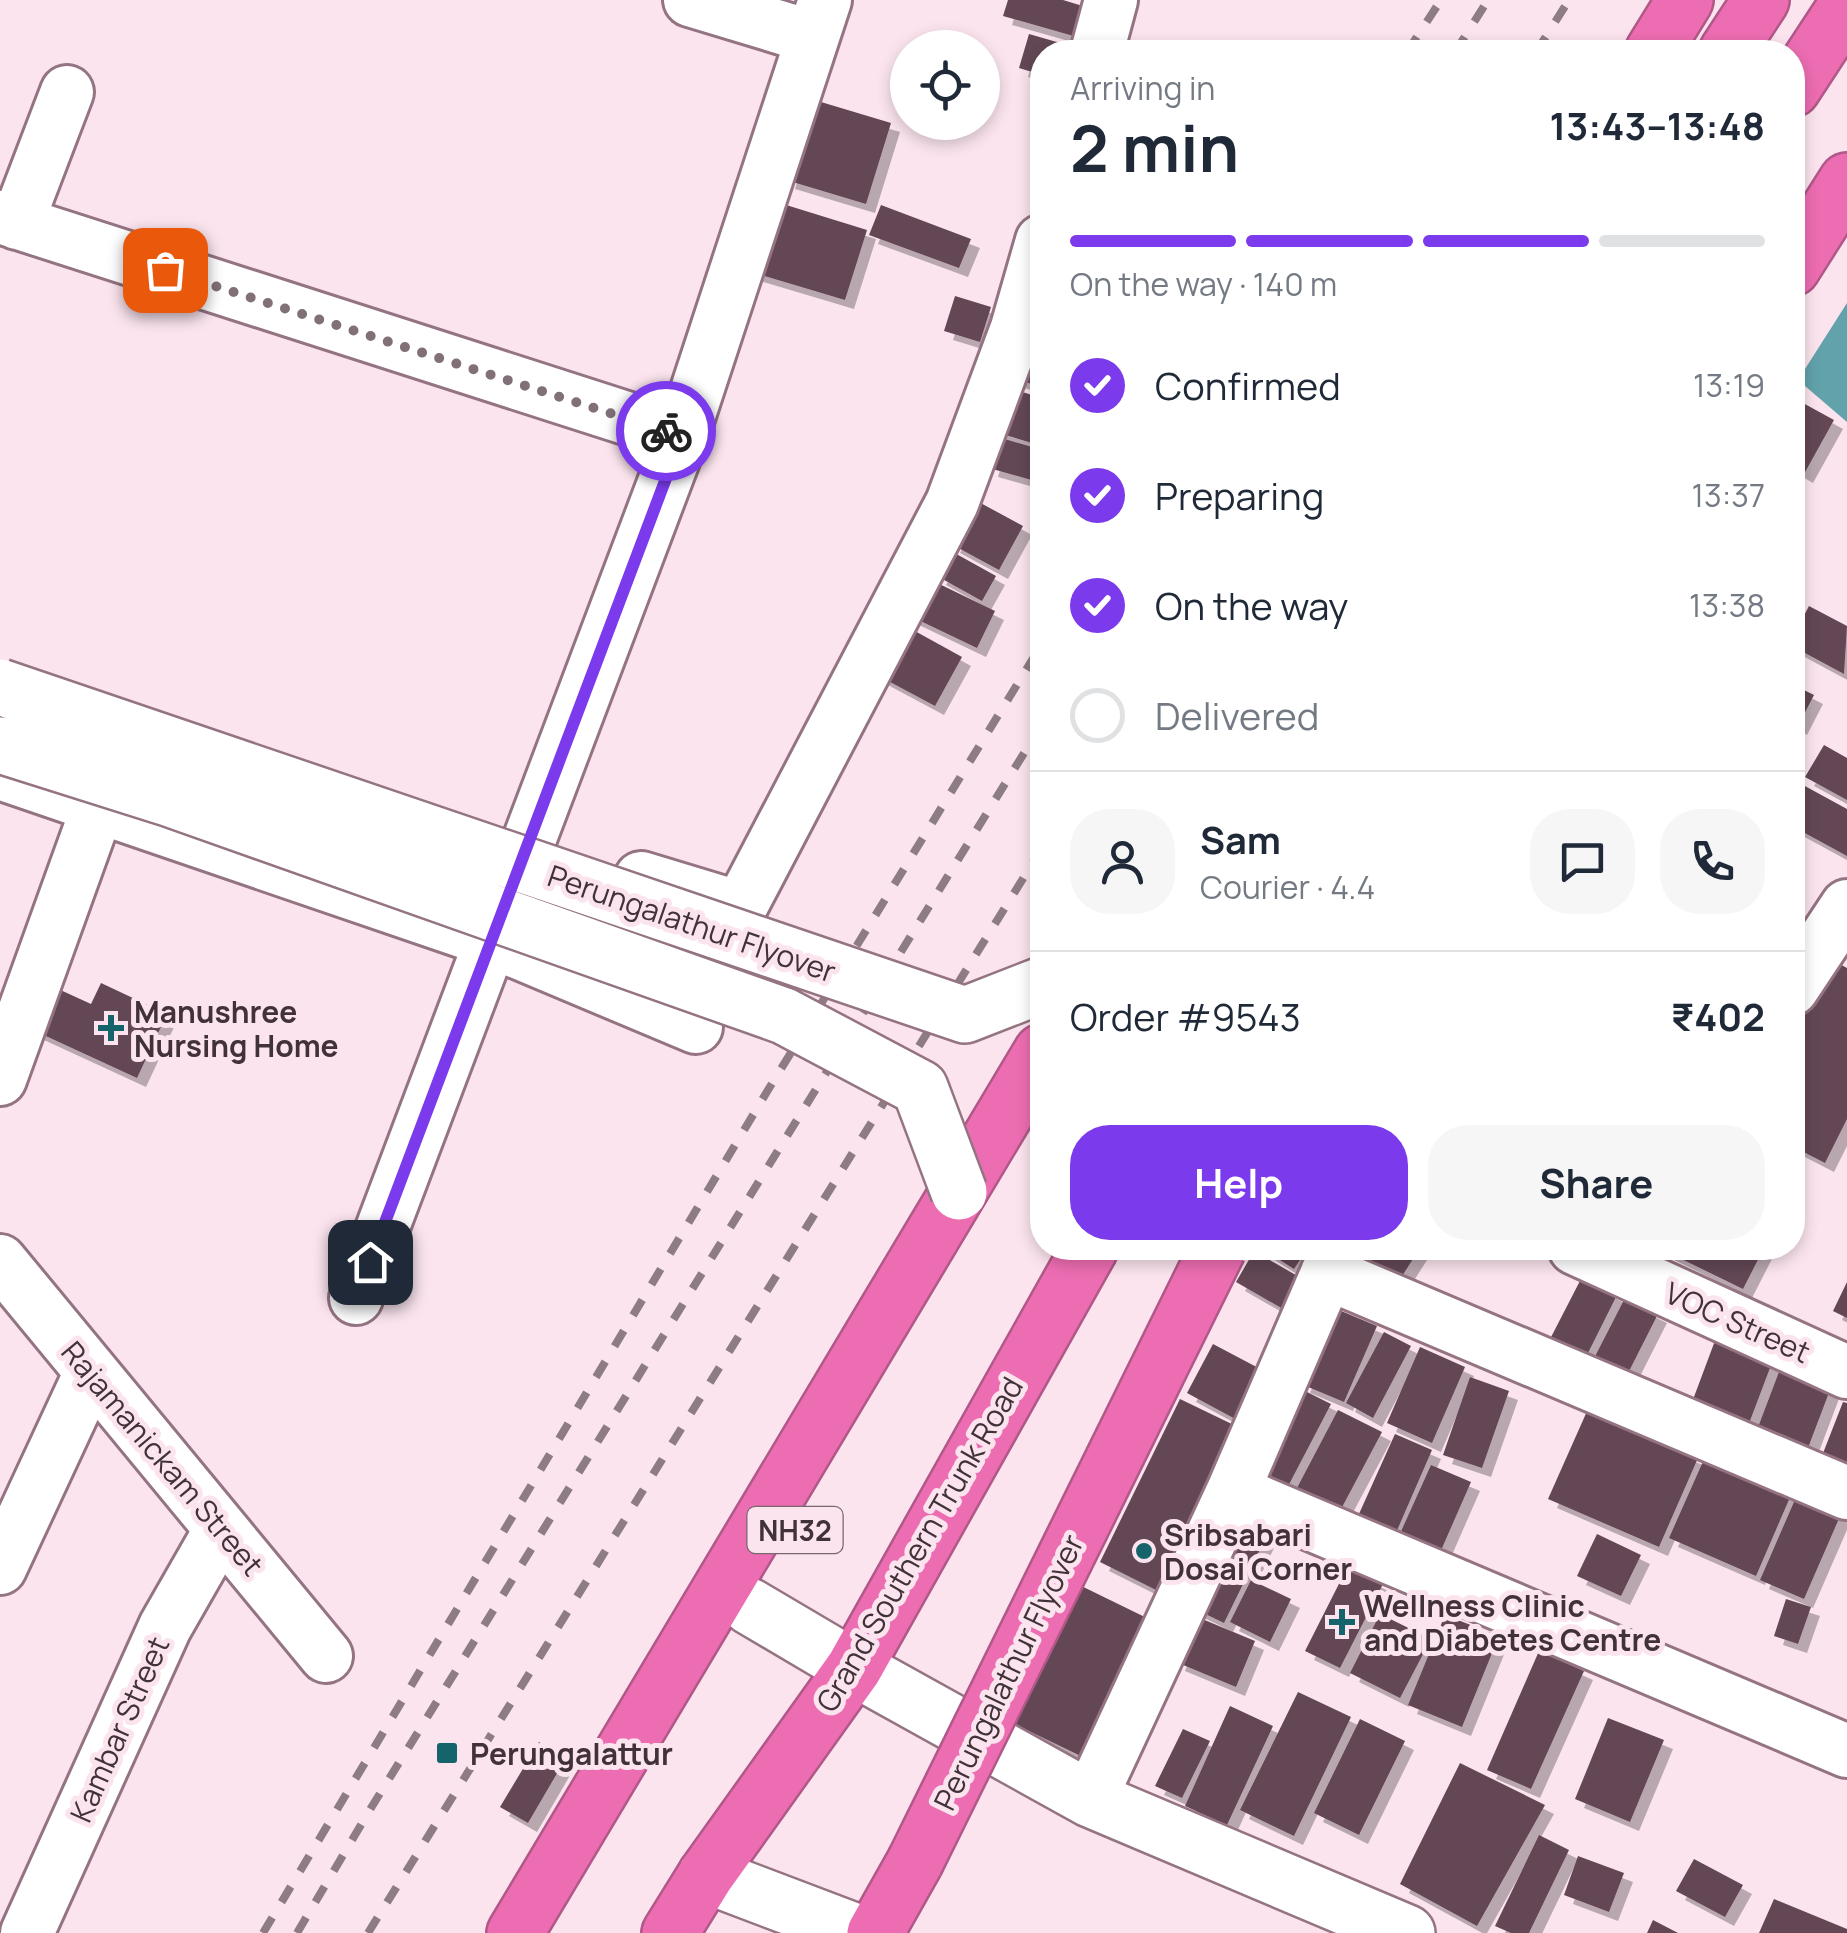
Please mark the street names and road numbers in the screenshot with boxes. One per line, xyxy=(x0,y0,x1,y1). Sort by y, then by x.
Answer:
street label: Perungalathur Flyover xyxy=(543,854,842,992)
street label: VOC Street xyxy=(1659,1272,1817,1372)
street label: Rajamanickam Street xyxy=(53,1332,273,1584)
street label: Grand Southern Trunk Road xyxy=(806,1369,1032,1719)
road number: NH32 xyxy=(748,1507,842,1553)
street label: Perungalathur Flyover xyxy=(923,1527,1093,1817)
street label: Kambar Street xyxy=(60,1630,178,1828)

